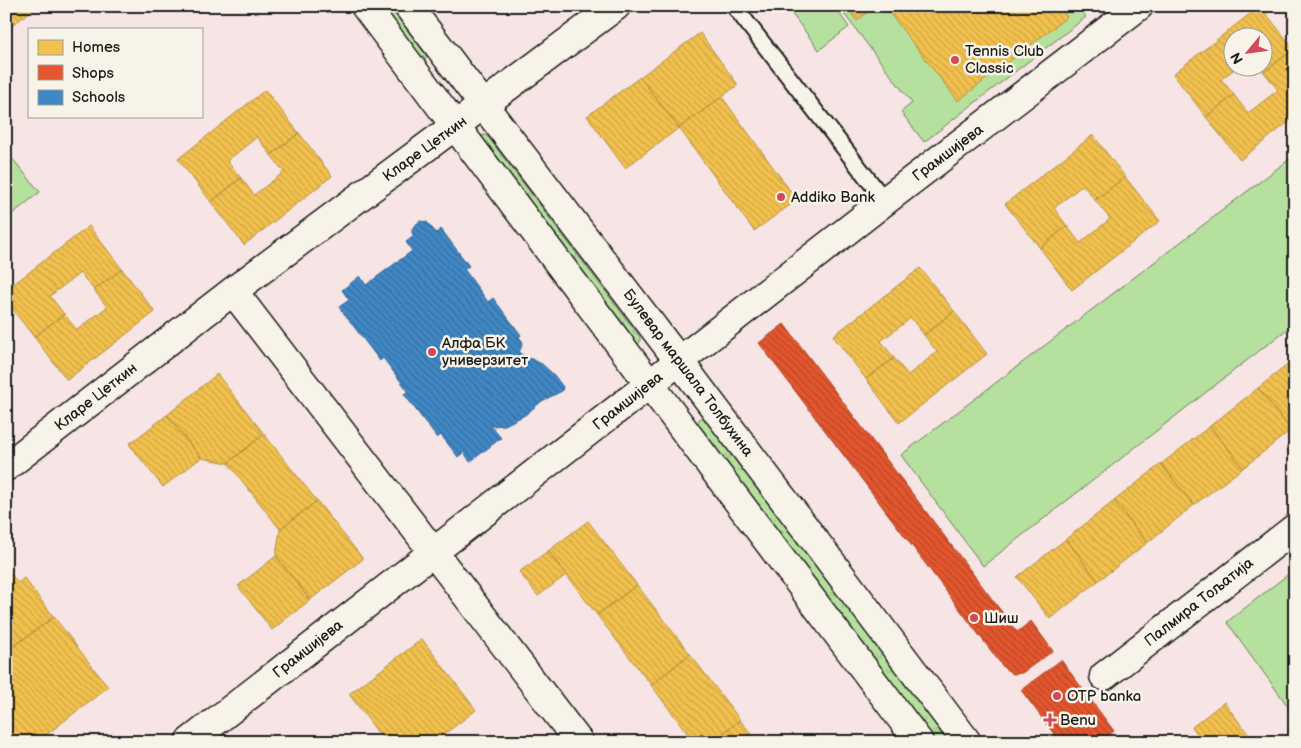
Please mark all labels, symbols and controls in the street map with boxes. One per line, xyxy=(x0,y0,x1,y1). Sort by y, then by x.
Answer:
legend xyxy=(28,28,202,118)
north arrow xyxy=(1224,28,1274,78)
text: Homes xyxy=(72,38,121,57)
place label: Tennis Club Classic xyxy=(965,42,1045,78)
text: N xyxy=(1227,49,1247,67)
marker: Tennis Club Classic xyxy=(949,54,961,66)
text: Shops xyxy=(72,64,115,83)
text: Schools xyxy=(72,88,126,107)
street label: Кларе Цеткин xyxy=(379,112,471,186)
street label: Грамшијева xyxy=(909,120,987,186)
place label: Addiko Bank xyxy=(791,188,875,207)
marker: Addiko Bank xyxy=(775,191,787,203)
street label: Булевар маршала Толбухина xyxy=(619,285,757,461)
place label: Алфа БК универзитет xyxy=(441,334,528,370)
marker: Алфа БК универзитет xyxy=(426,346,438,358)
street label: Кларе Цеткин xyxy=(51,359,141,435)
street label: Грамшијева xyxy=(589,368,667,434)
street label: Палмира Тољатија xyxy=(1141,553,1258,651)
place label: Шиш xyxy=(984,609,1018,628)
marker: Шиш xyxy=(968,612,980,624)
street label: Грамшијева xyxy=(269,616,347,682)
place label: OTP banka xyxy=(1067,687,1141,706)
marker: OTP banka xyxy=(1051,690,1063,702)
place label: Benu xyxy=(1060,711,1096,730)
marker: Benu xyxy=(1044,714,1056,726)

